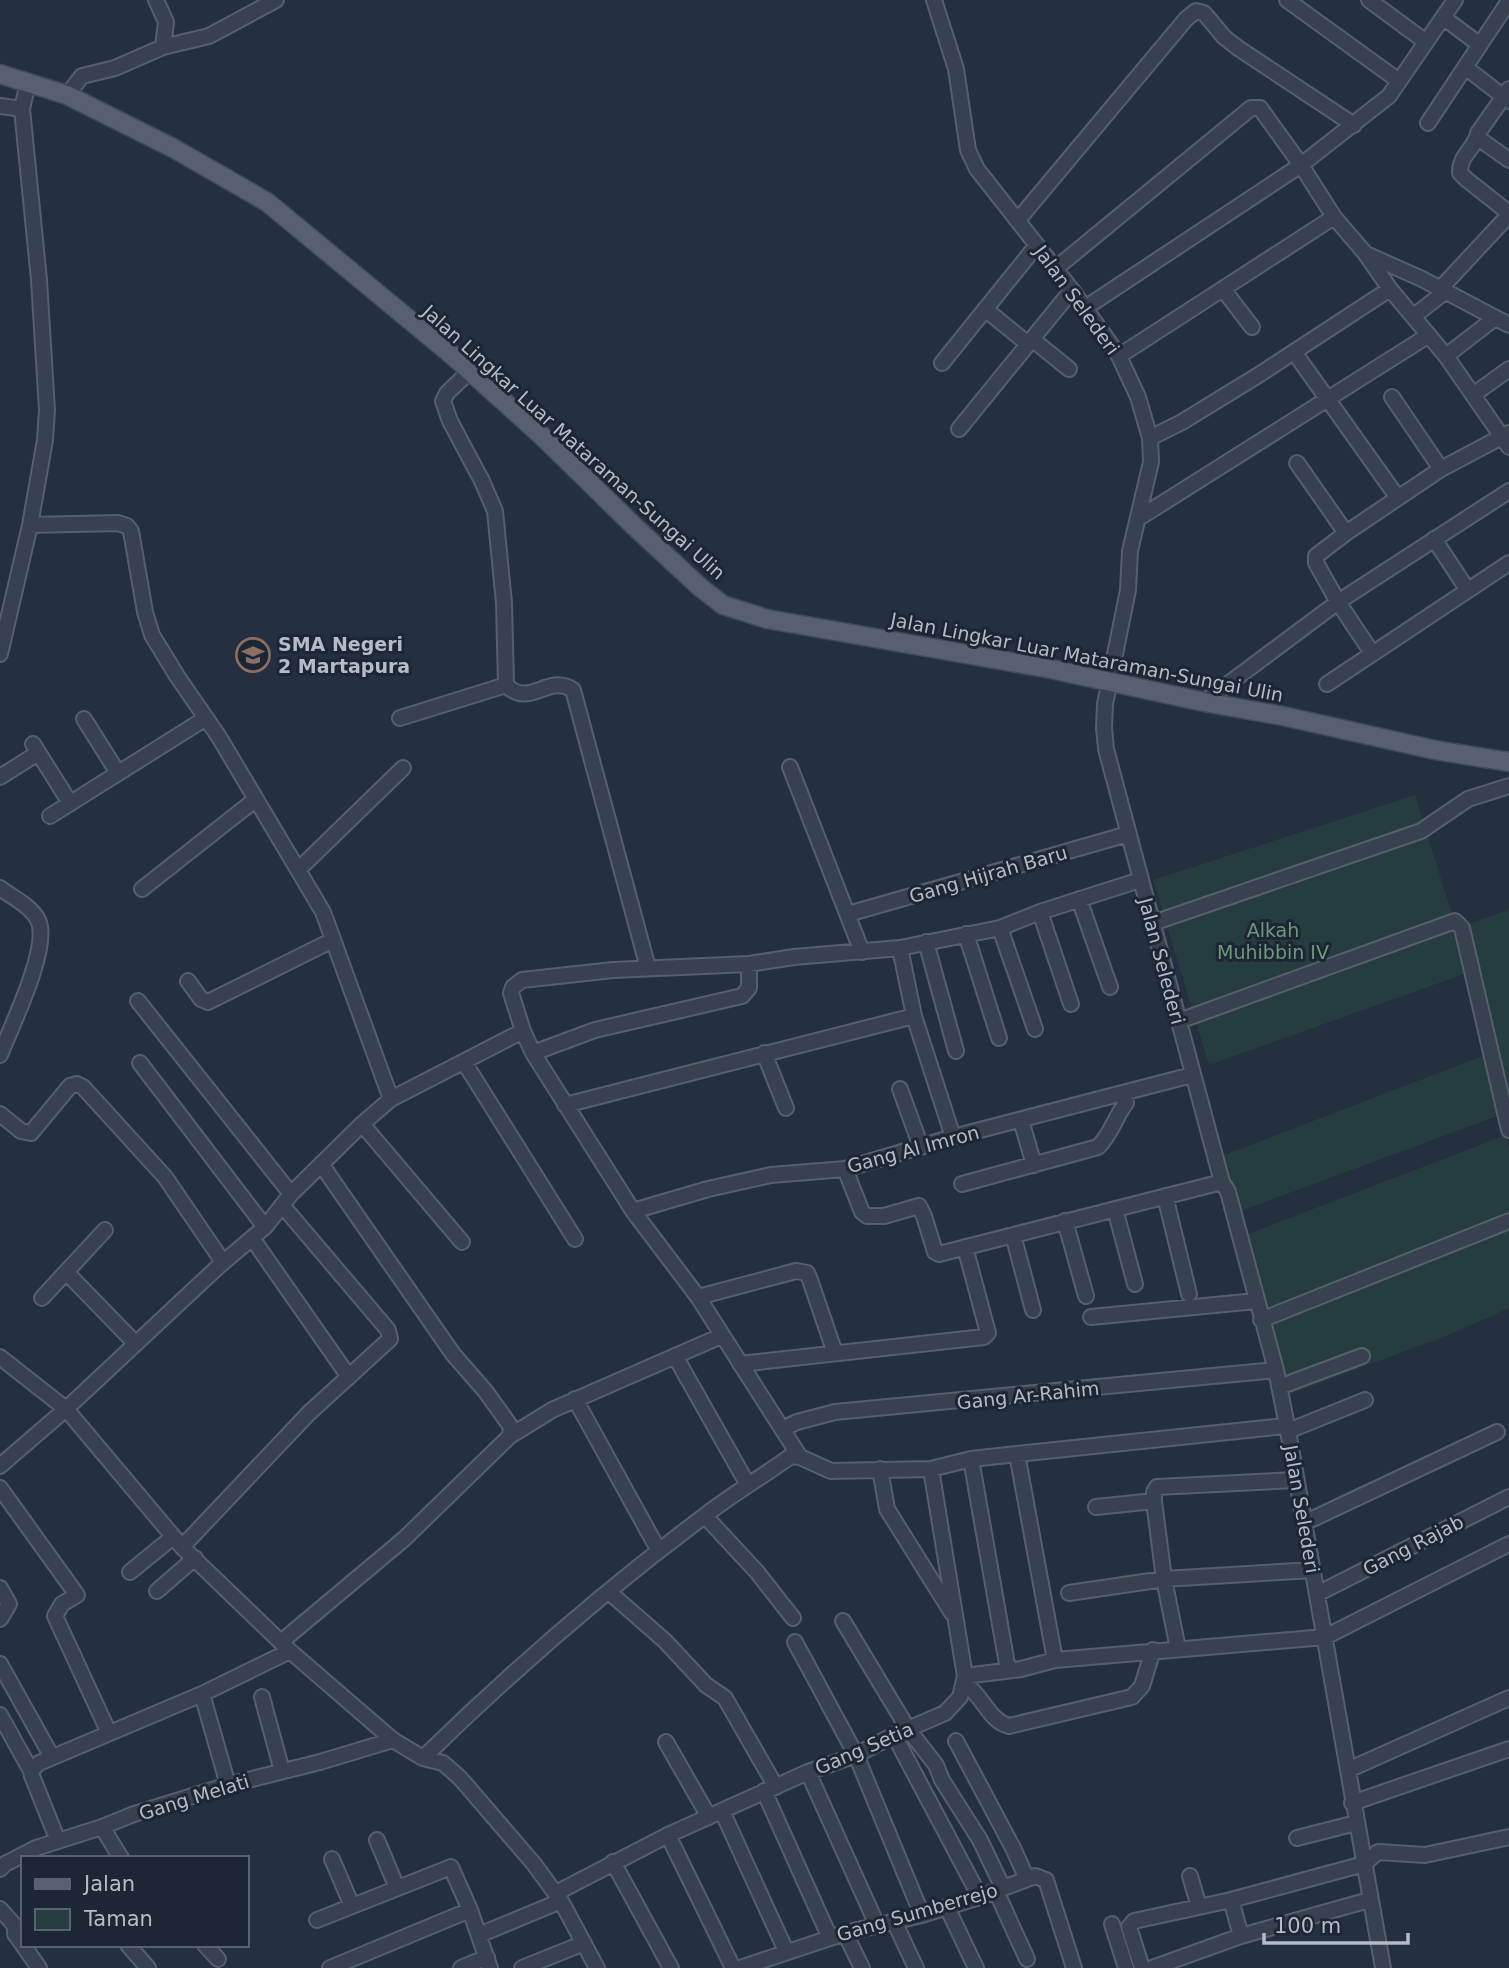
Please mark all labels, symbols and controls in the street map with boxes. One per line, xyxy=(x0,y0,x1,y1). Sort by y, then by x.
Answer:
street label: Jalan Selederi xyxy=(1029,240,1124,359)
street label: Jalan Lingkar Luar Mataraman-Sungai Ulin xyxy=(417,300,730,584)
street label: Jalan Lingkar Luar Mataraman-Sungai Ulin xyxy=(888,608,1285,706)
place label: SMA Negeri 2 Martapura xyxy=(278,633,410,677)
school or university icon: SMA Negeri 2 Martapura xyxy=(234,636,272,674)
street label: Gang Hijrah Baru xyxy=(906,841,1070,907)
street label: Jalan Selederi xyxy=(1134,894,1189,1027)
park label: Alkah Muhibbin IV xyxy=(1217,919,1329,963)
street label: Gang Al Imron xyxy=(844,1121,982,1177)
street label: Gang Ar-Rahim xyxy=(956,1377,1100,1413)
street label: Jalan Selederi xyxy=(1280,1442,1324,1575)
street label: Gang Rajab xyxy=(1359,1510,1467,1580)
street label: Gang Setia xyxy=(812,1717,916,1779)
street label: Gang Melati xyxy=(136,1770,252,1824)
legend xyxy=(21,1856,248,1947)
text: Jalan xyxy=(82,1872,135,1896)
street label: Gang Sumberrejo xyxy=(834,1879,1000,1945)
scale bar xyxy=(1264,1902,1408,1946)
text: Taman xyxy=(83,1907,153,1931)
text: 100 m xyxy=(1274,1914,1341,1938)

